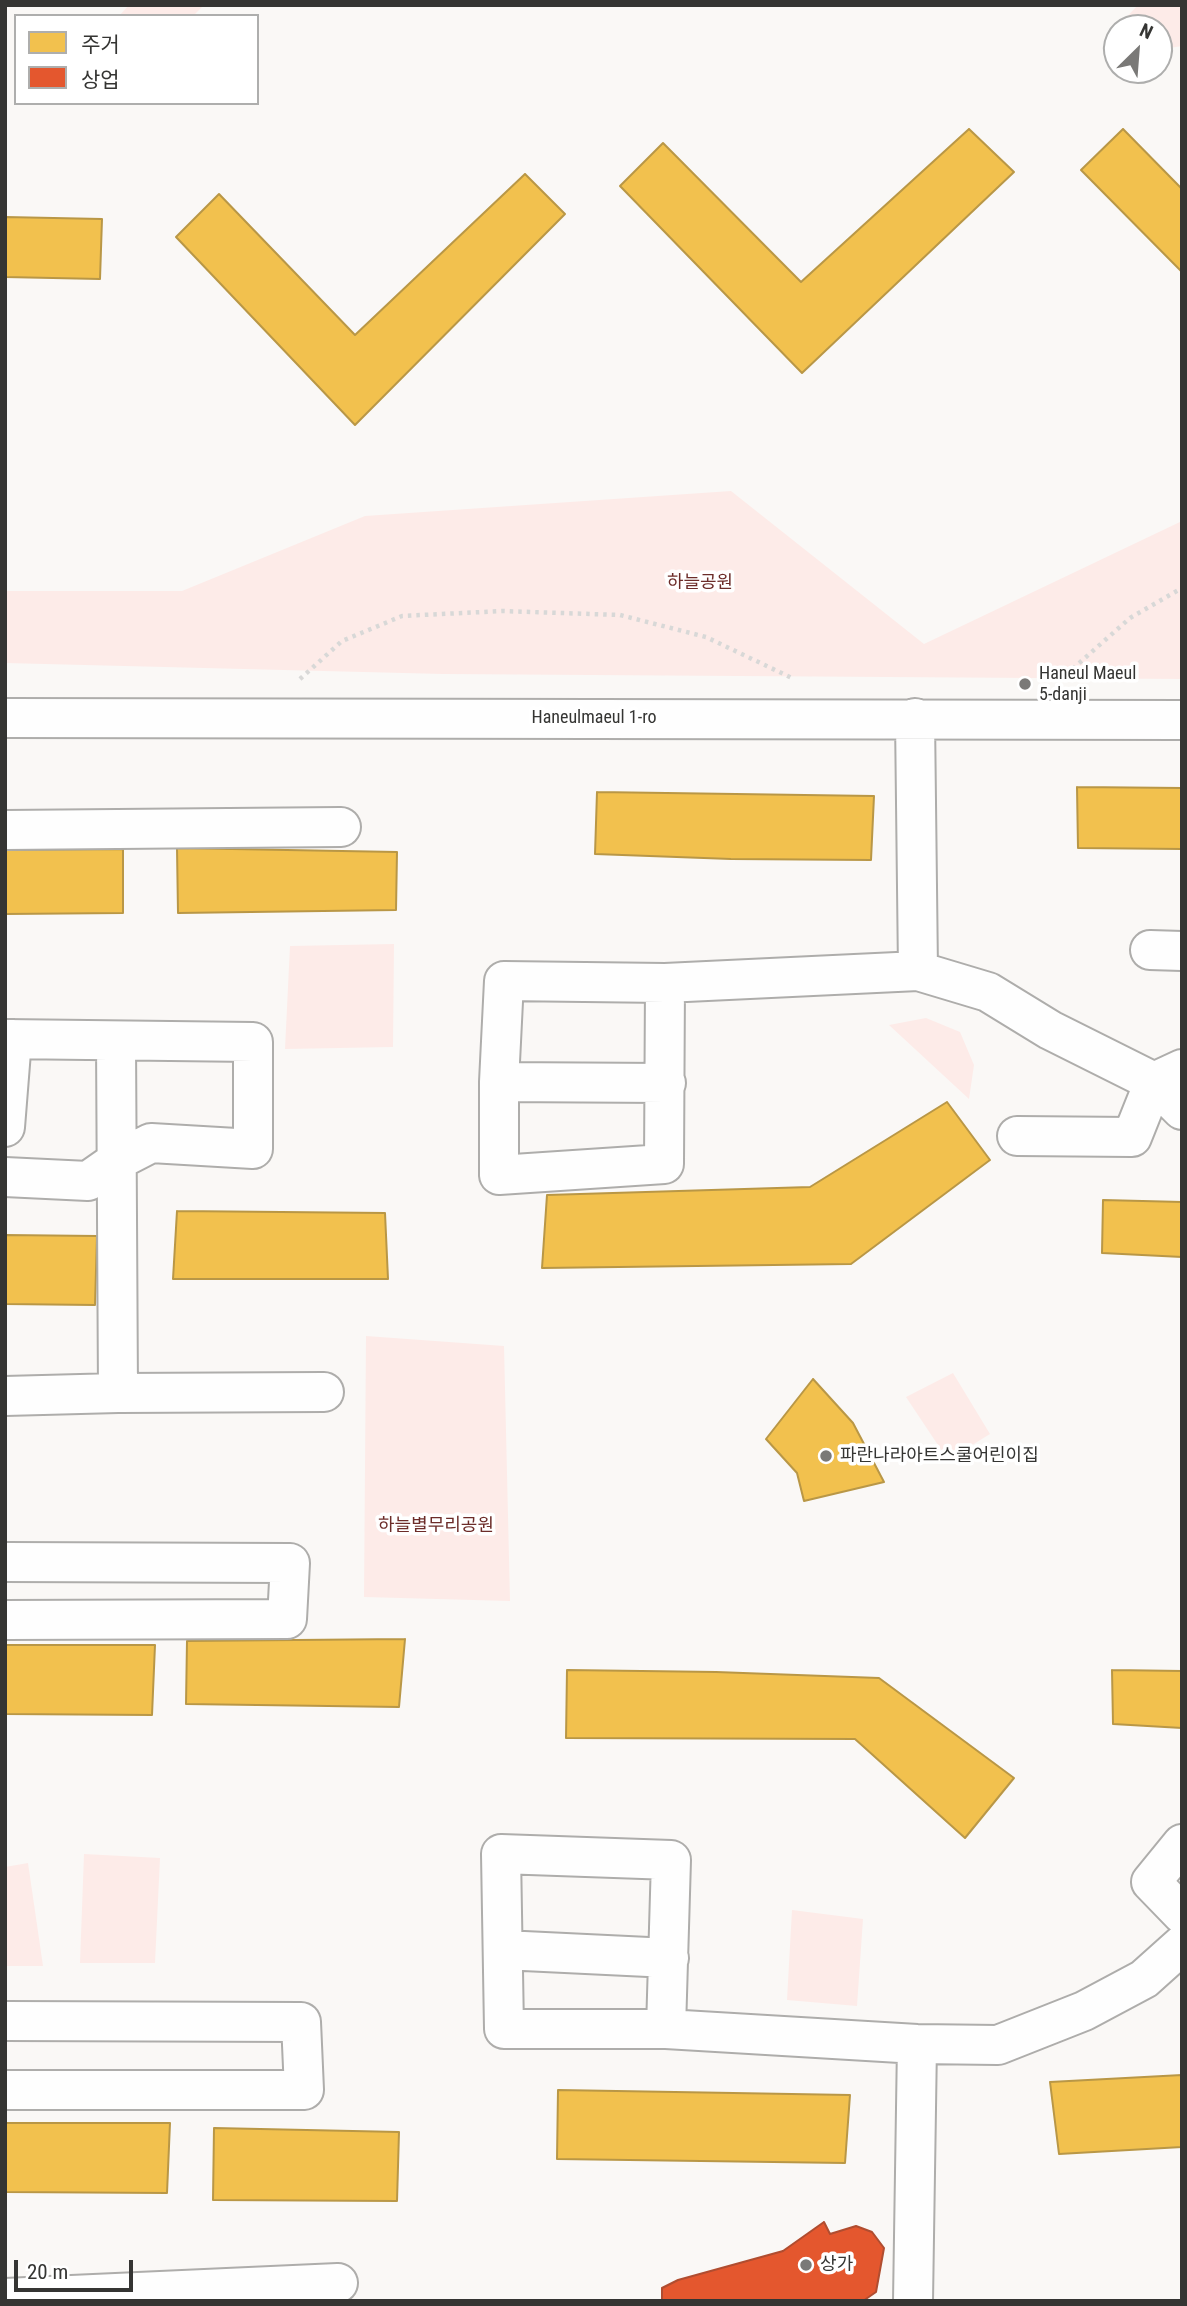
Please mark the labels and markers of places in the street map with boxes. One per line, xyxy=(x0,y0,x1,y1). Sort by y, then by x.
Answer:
place label: Haneul Maeul 5-danji xyxy=(1039,663,1136,706)
marker: Haneul Maeul 5-danji xyxy=(1017,676,1033,692)
place label: 파란나라아트스쿨어린이집 xyxy=(840,1445,1039,1467)
marker: 파란나라아트스쿨어린이집 xyxy=(818,1448,834,1464)
place label: 상가 xyxy=(820,2254,853,2276)
marker: 상가 xyxy=(798,2257,814,2273)

